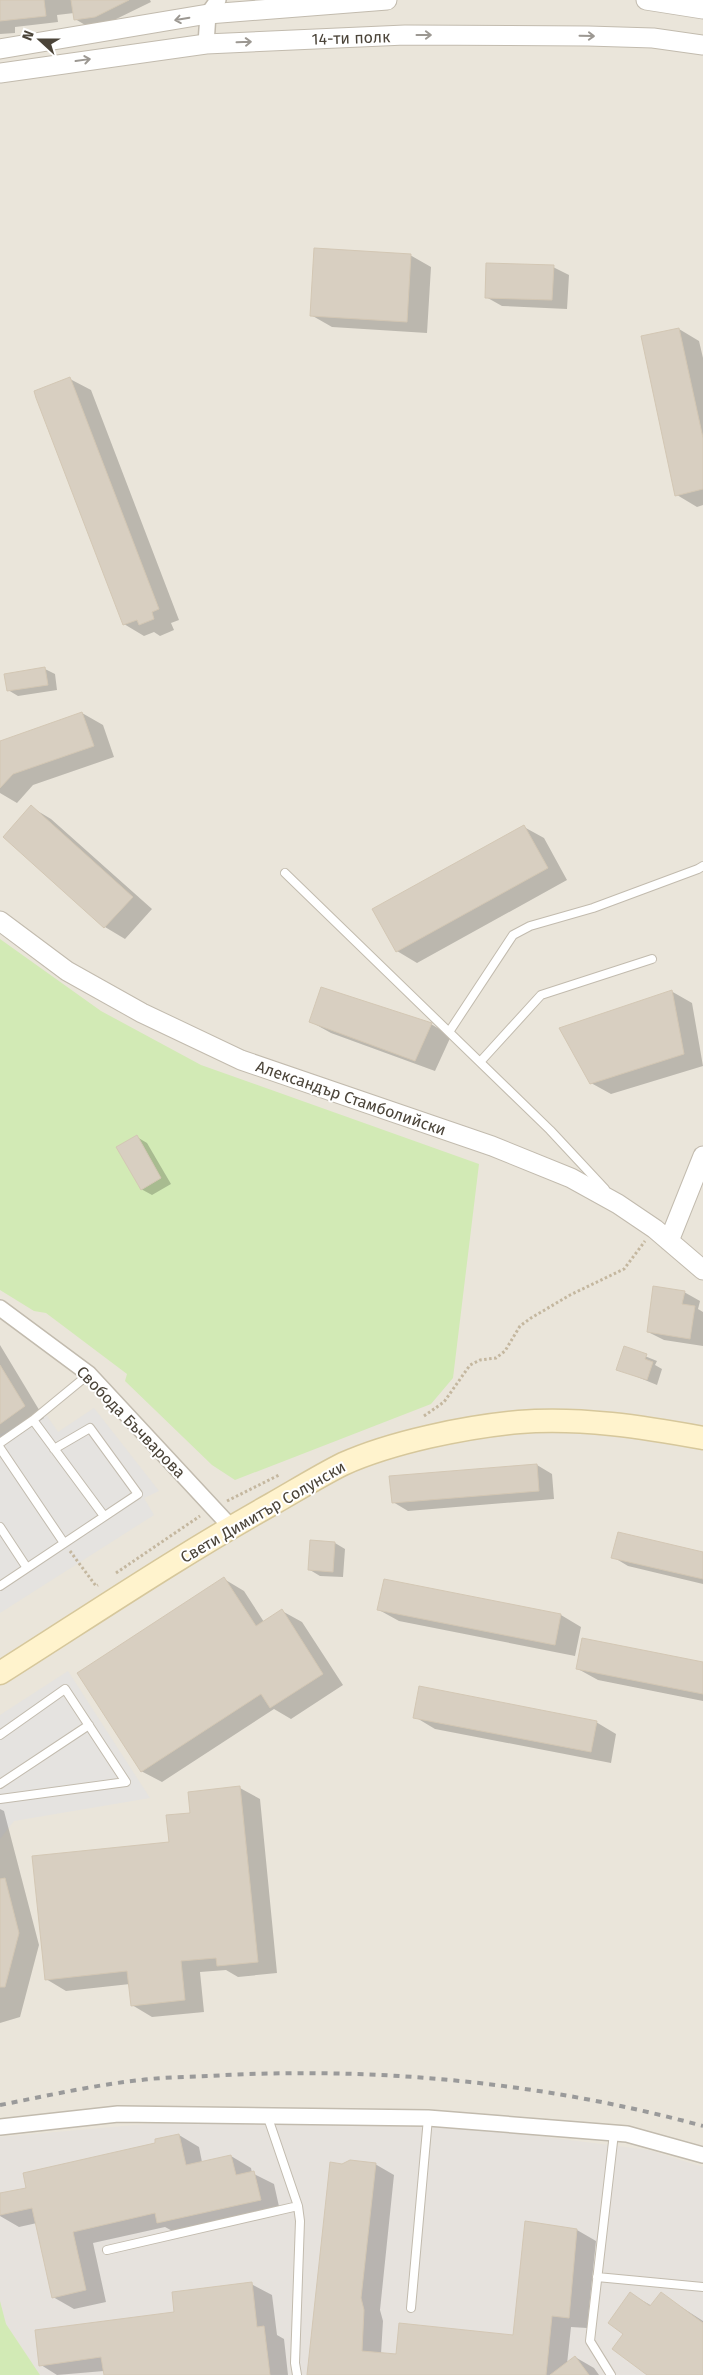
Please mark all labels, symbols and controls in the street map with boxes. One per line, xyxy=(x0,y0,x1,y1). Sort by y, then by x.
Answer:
one-way arrow xyxy=(174,14,190,24)
north arrow xyxy=(15,15,65,65)
street label: 14-ти полк xyxy=(311,27,391,49)
text: N xyxy=(19,28,38,43)
one-way arrow xyxy=(416,30,432,40)
one-way arrow xyxy=(578,31,594,41)
one-way arrow xyxy=(236,38,252,47)
one-way arrow xyxy=(74,55,90,65)
street label: Александър Стамболийски xyxy=(253,1057,449,1139)
street label: Свобода Бъчварова xyxy=(73,1362,189,1482)
street label: Свети Димитър Солунски xyxy=(177,1457,349,1567)

